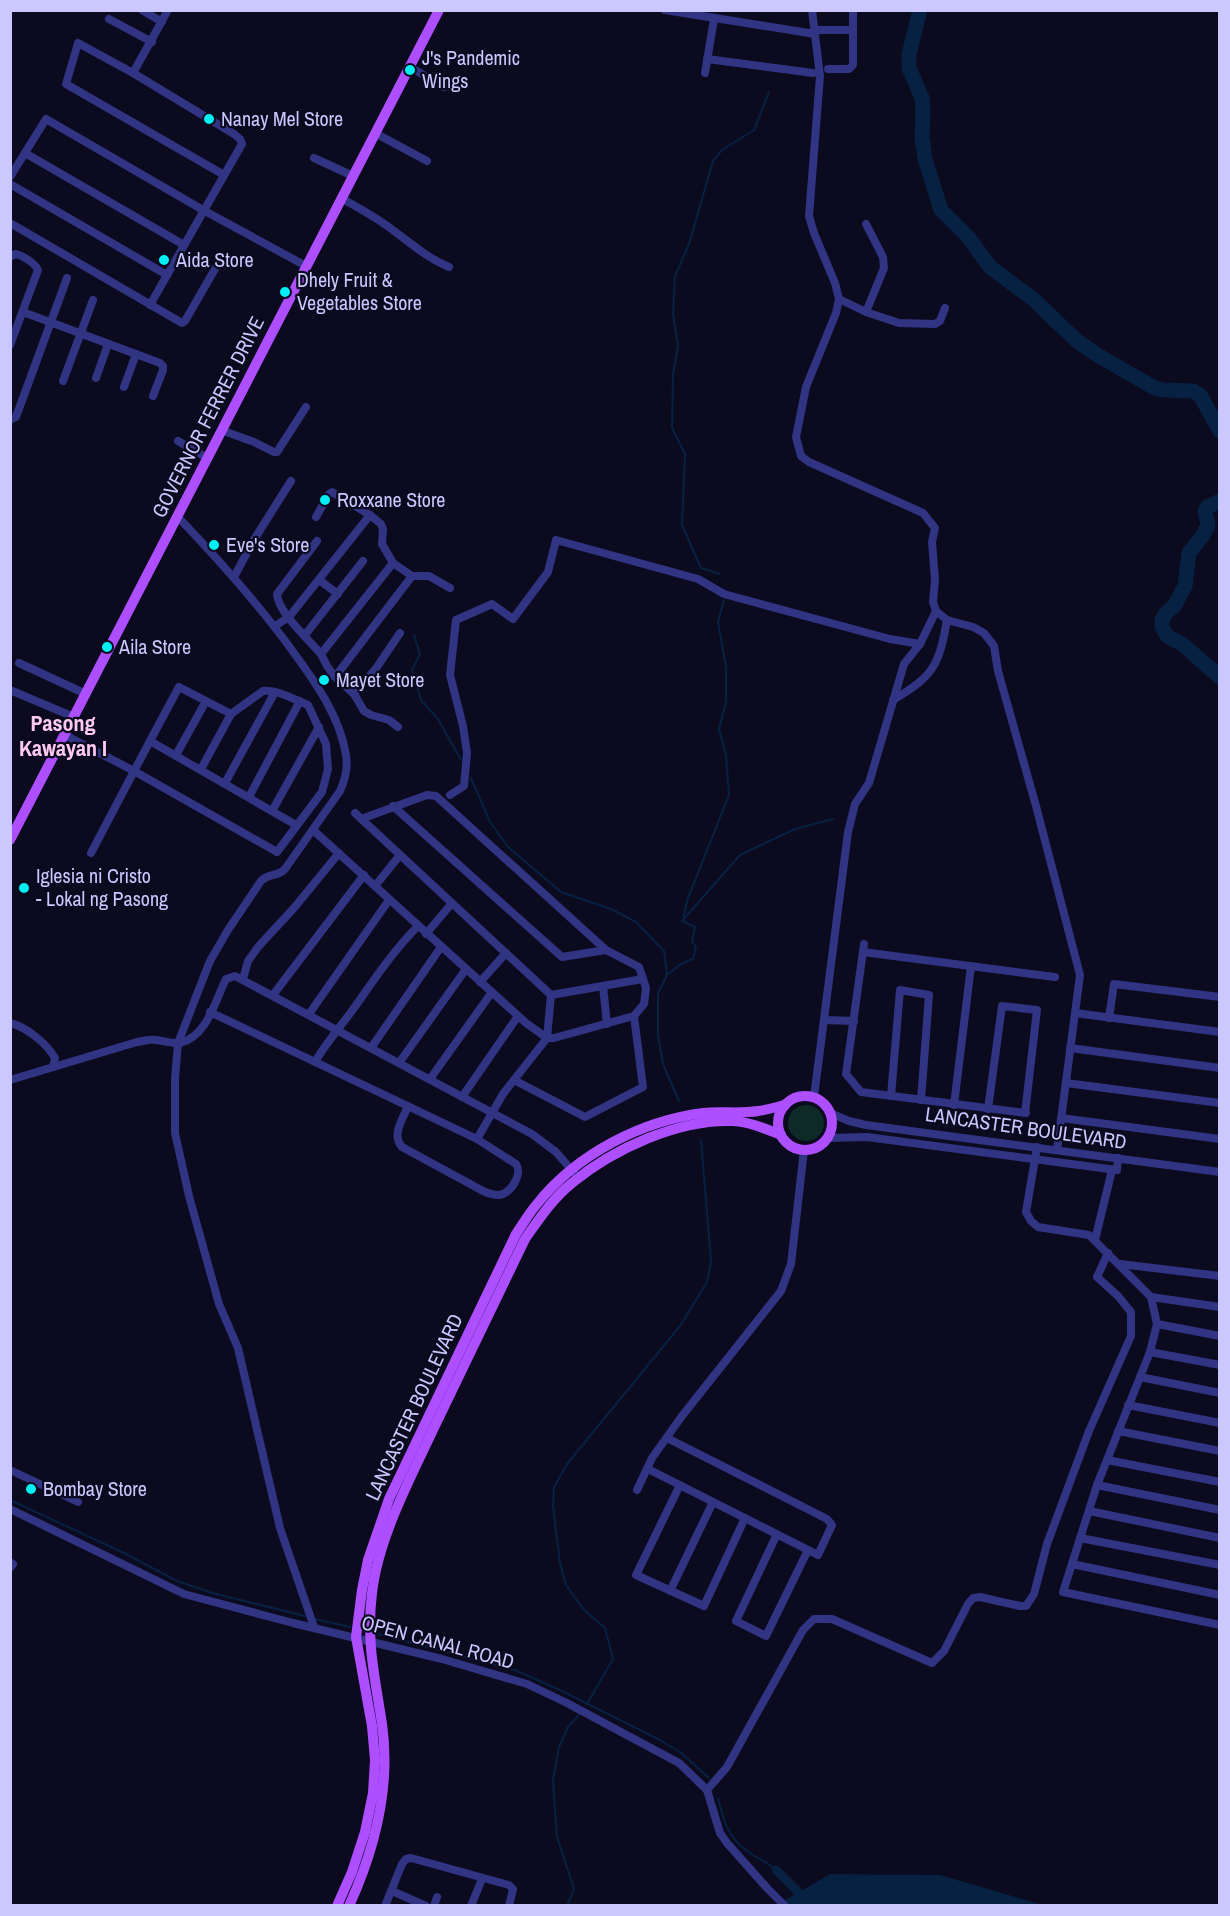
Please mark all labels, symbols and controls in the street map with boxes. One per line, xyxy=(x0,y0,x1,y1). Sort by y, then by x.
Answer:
place label: J's Pandemic Wings xyxy=(422,44,520,94)
marker: J's Pandemic Wings xyxy=(403,63,417,77)
place label: Nanay Mel Store xyxy=(221,105,343,132)
marker: Nanay Mel Store xyxy=(202,112,216,126)
place label: Aida Store xyxy=(175,246,254,273)
marker: Aida Store xyxy=(157,253,171,267)
place label: Dhely Fruit & Vegetables Store xyxy=(297,266,422,316)
marker: Dhely Fruit & Vegetables Store xyxy=(278,285,292,299)
street label: GOVERNOR FERRER DRIVE xyxy=(145,312,270,522)
place label: Roxxane Store xyxy=(337,486,445,513)
marker: Roxxane Store xyxy=(318,493,332,507)
place label: Eve's Store xyxy=(226,531,309,558)
marker: Eve's Store xyxy=(207,538,221,552)
place label: Aila Store xyxy=(118,633,191,660)
marker: Aila Store xyxy=(100,640,114,654)
place label: Mayet Store xyxy=(336,666,424,693)
marker: Mayet Store xyxy=(317,673,331,687)
district label: Pasong Kawayan I xyxy=(19,708,107,763)
place label: Iglesia ni Cristo - Lokal ng Pasong xyxy=(36,862,168,912)
marker: Iglesia ni Cristo - Lokal ng Pasong xyxy=(17,881,31,895)
street label: LANCASTER BOULEVARD xyxy=(924,1100,1128,1155)
street label: LANCASTER BOULEVARD xyxy=(358,1309,469,1504)
place label: Bombay Store xyxy=(43,1475,147,1502)
marker: Bombay Store xyxy=(24,1482,38,1496)
street label: OPEN CANAL ROAD xyxy=(359,1608,517,1675)

